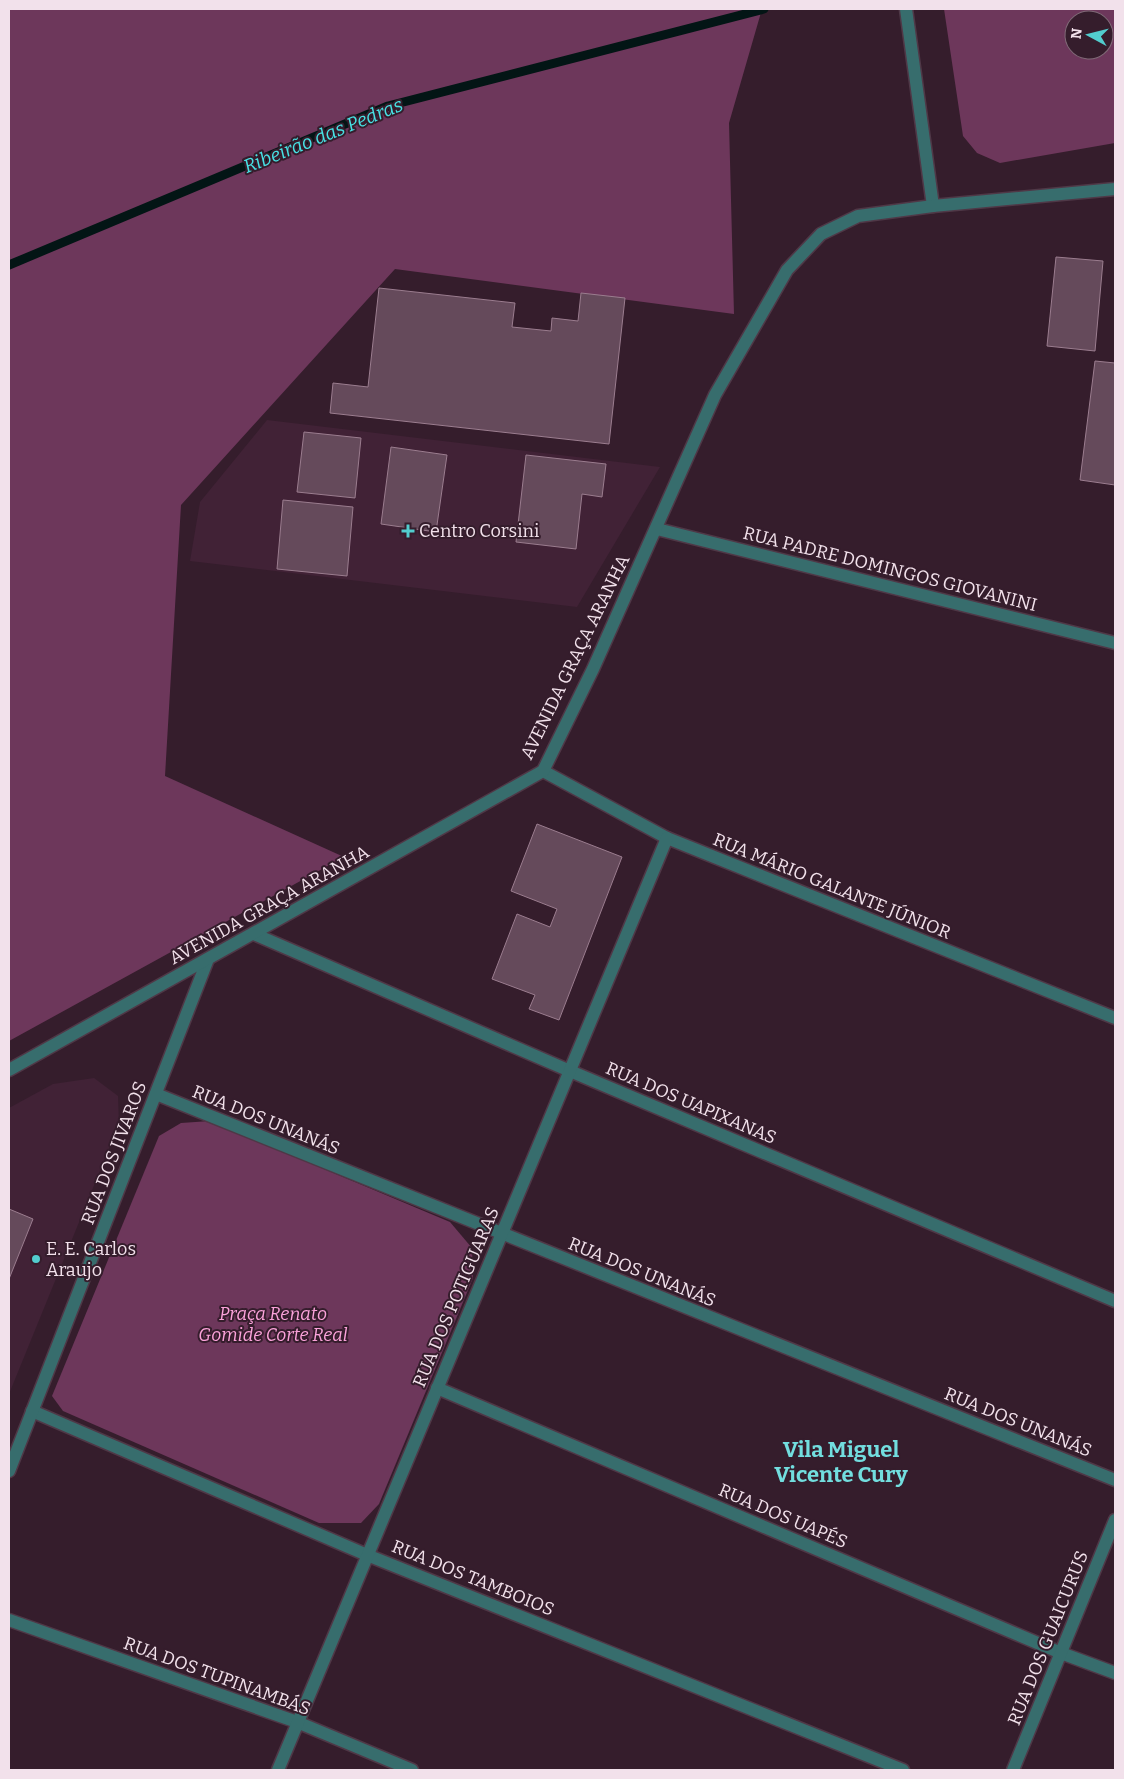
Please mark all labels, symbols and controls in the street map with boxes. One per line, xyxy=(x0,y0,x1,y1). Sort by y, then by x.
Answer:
north arrow xyxy=(1064,10,1114,60)
text: N xyxy=(1067,27,1086,40)
water label: Ribeirão das Pedras xyxy=(240,93,406,178)
place label: Centro Corsini xyxy=(419,520,539,542)
street label: RUA PADRE DOMINGOS GIOVANINI xyxy=(741,522,1039,616)
marker: Centro Corsini xyxy=(401,524,415,538)
street label: AVENIDA GRAÇA ARANHA xyxy=(516,551,634,763)
street label: RUA MÁRIO GALANTE JÚNIOR xyxy=(710,827,955,944)
street label: AVENIDA GRAÇA ARANHA xyxy=(165,841,373,969)
street label: RUA DOS UAPIXANAS xyxy=(603,1057,779,1149)
street label: RUA DOS JIVAROS xyxy=(77,1078,151,1228)
street label: RUA DOS UNANÁS xyxy=(189,1080,343,1160)
street label: RUA DOS POTIGUARAS xyxy=(408,1204,504,1390)
street label: RUA DOS UNANÁS xyxy=(565,1232,719,1312)
place label: E. E. Carlos Araujo xyxy=(46,1238,136,1281)
marker: E. E. Carlos Araujo xyxy=(30,1253,42,1265)
park label: Praça Renato Gomide Corte Real xyxy=(198,1303,348,1346)
street label: RUA DOS UNANÁS xyxy=(941,1382,1095,1462)
district label: Vila Miguel Vicente Cury xyxy=(774,1436,909,1488)
street label: RUA DOS UAPÉS xyxy=(715,1478,851,1553)
street label: RUA DOS TAMBOIOS xyxy=(389,1535,557,1621)
street label: RUA DOS GUAICURUS xyxy=(1003,1548,1093,1728)
street label: RUA DOS TUPINAMBÁS xyxy=(121,1632,313,1720)

